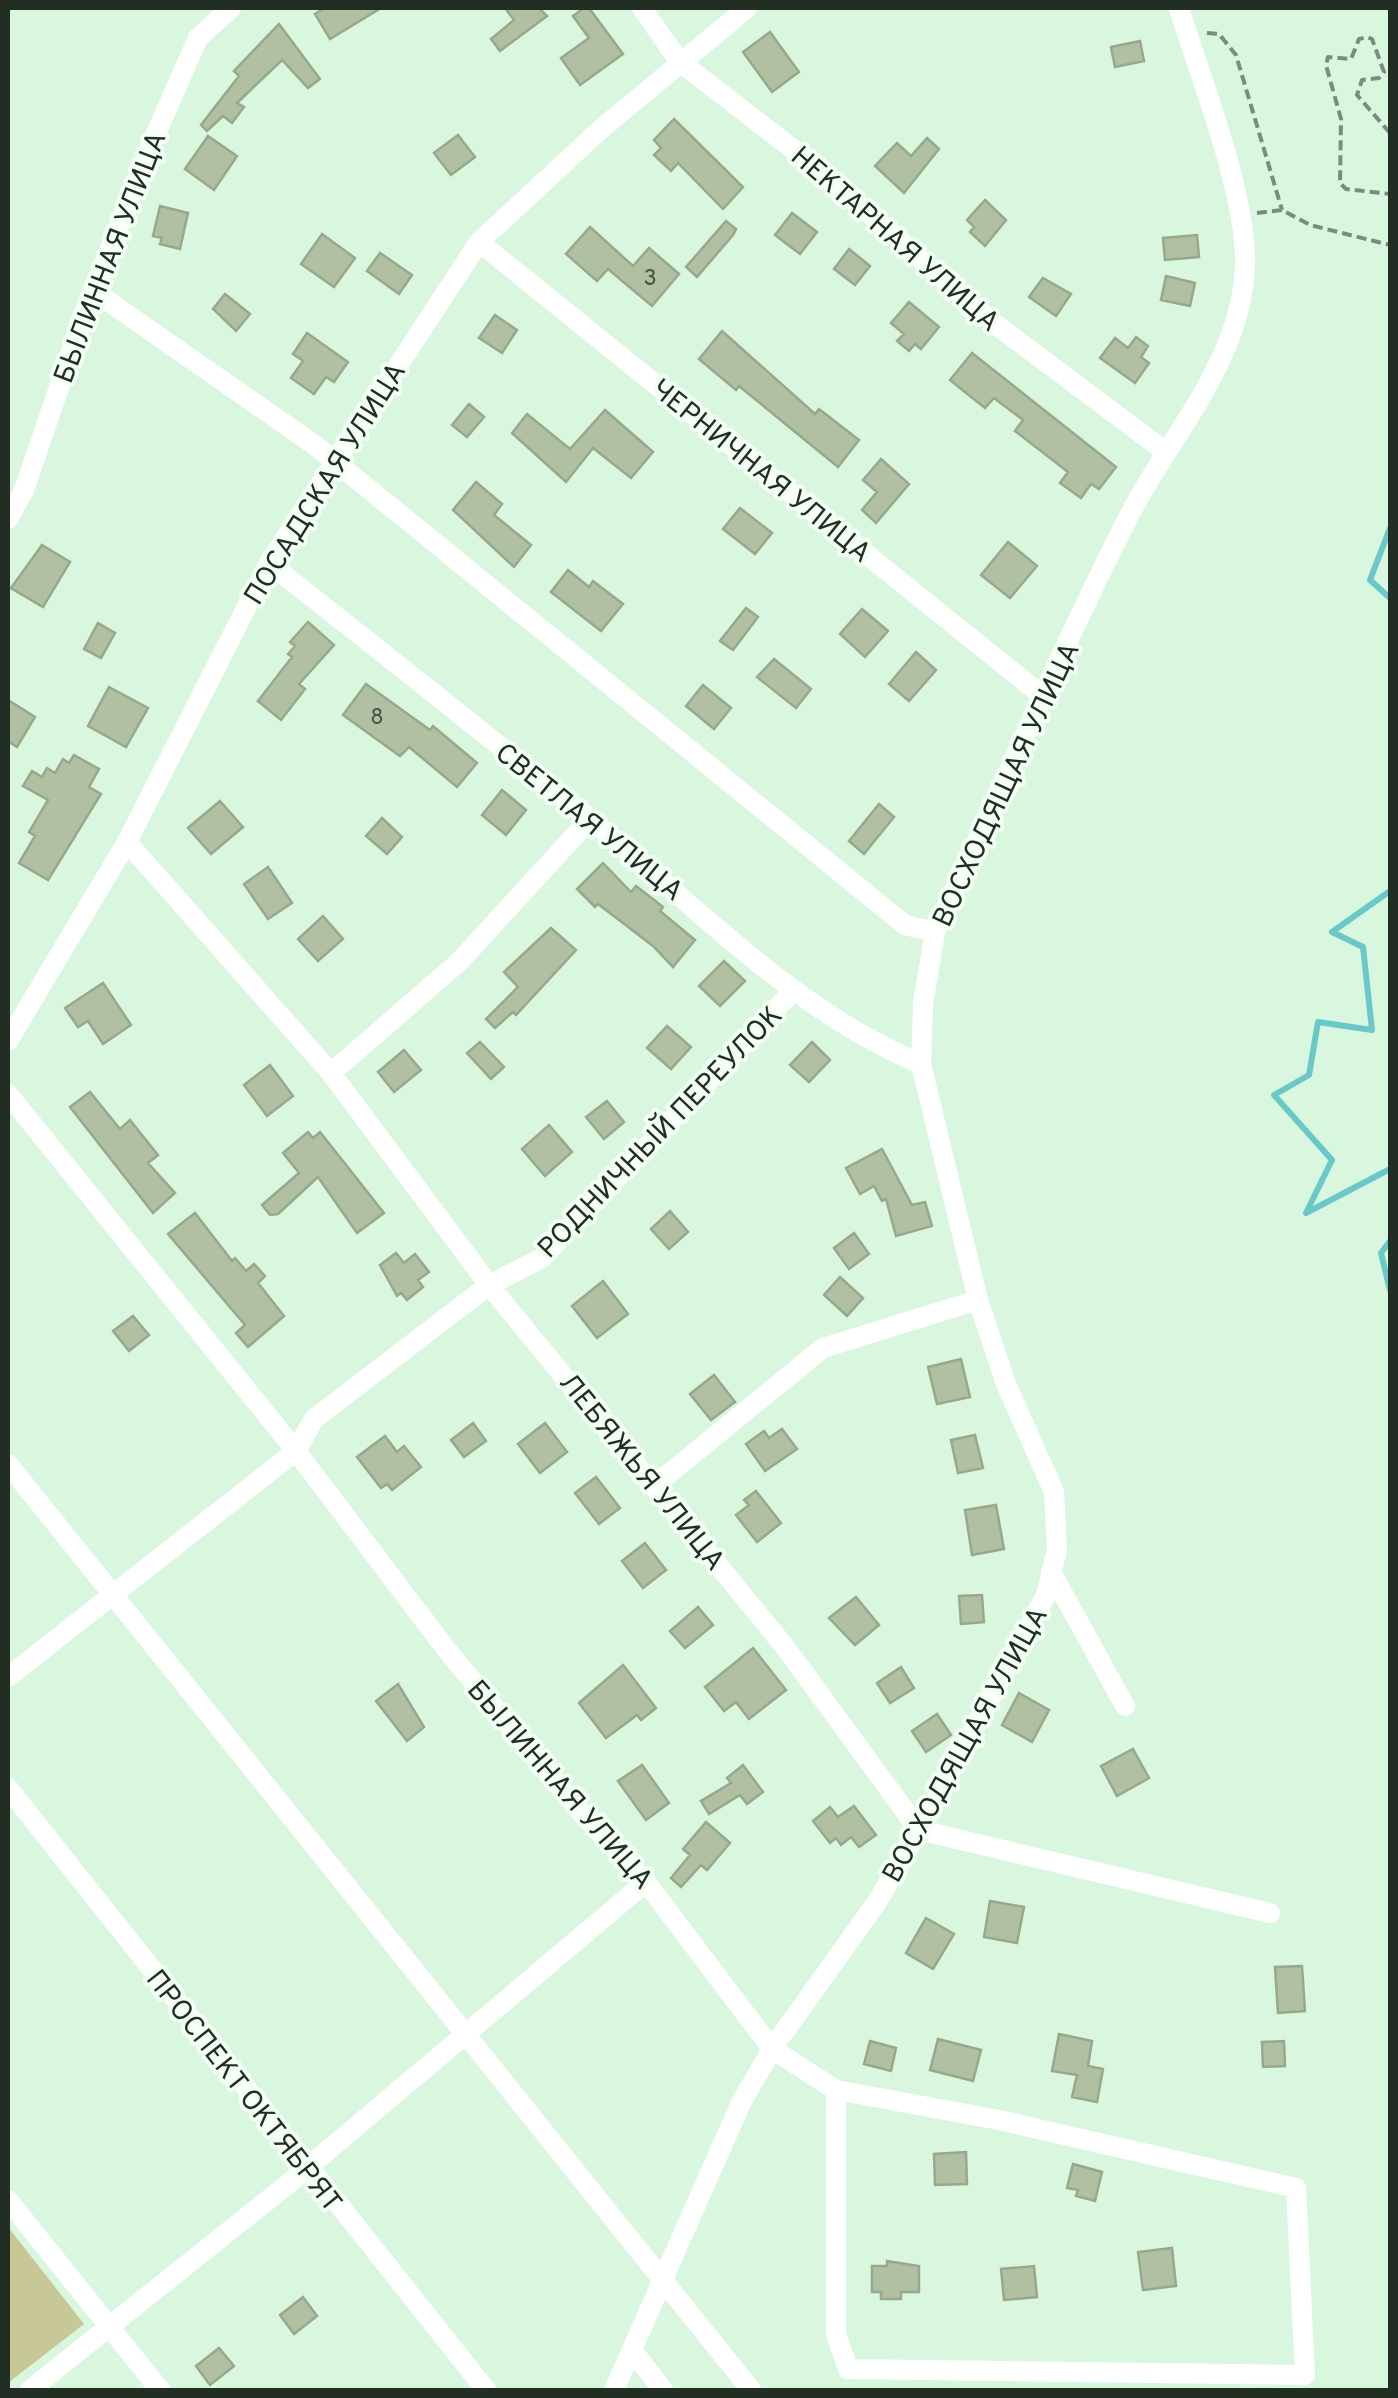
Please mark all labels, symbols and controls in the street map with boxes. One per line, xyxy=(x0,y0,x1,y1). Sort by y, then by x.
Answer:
street label: БЫЛИННАЯ УЛИЦА xyxy=(47,127,176,389)
street label: НЕКТАРНАЯ УЛИЦА xyxy=(782,140,1006,341)
house number: 3 xyxy=(643,266,657,293)
street label: ПОСАДСКАЯ УЛИЦА xyxy=(237,357,416,612)
street label: ЧЕРНИЧНАЯ УЛИЦА xyxy=(643,372,878,572)
street label: ВОСХОДЯЩАЯ УЛИЦА xyxy=(926,637,1090,933)
house number: 8 xyxy=(370,705,384,732)
street label: СВЕТЛАЯ УЛИЦА xyxy=(487,736,690,910)
street label: РОДНИЧНЫЙ ПЕРЕУЛОК xyxy=(529,998,791,1267)
street label: ЛЕБЯЖЬЯ УЛИЦА xyxy=(550,1367,732,1579)
street label: ВОСХОДЯЩАЯ УЛИЦА xyxy=(876,1601,1058,1890)
street label: БЫЛИННАЯ УЛИЦА xyxy=(458,1674,660,1898)
street label: ПРОСПЕКТ ОКТЯБРЯТ xyxy=(137,1963,349,2220)

